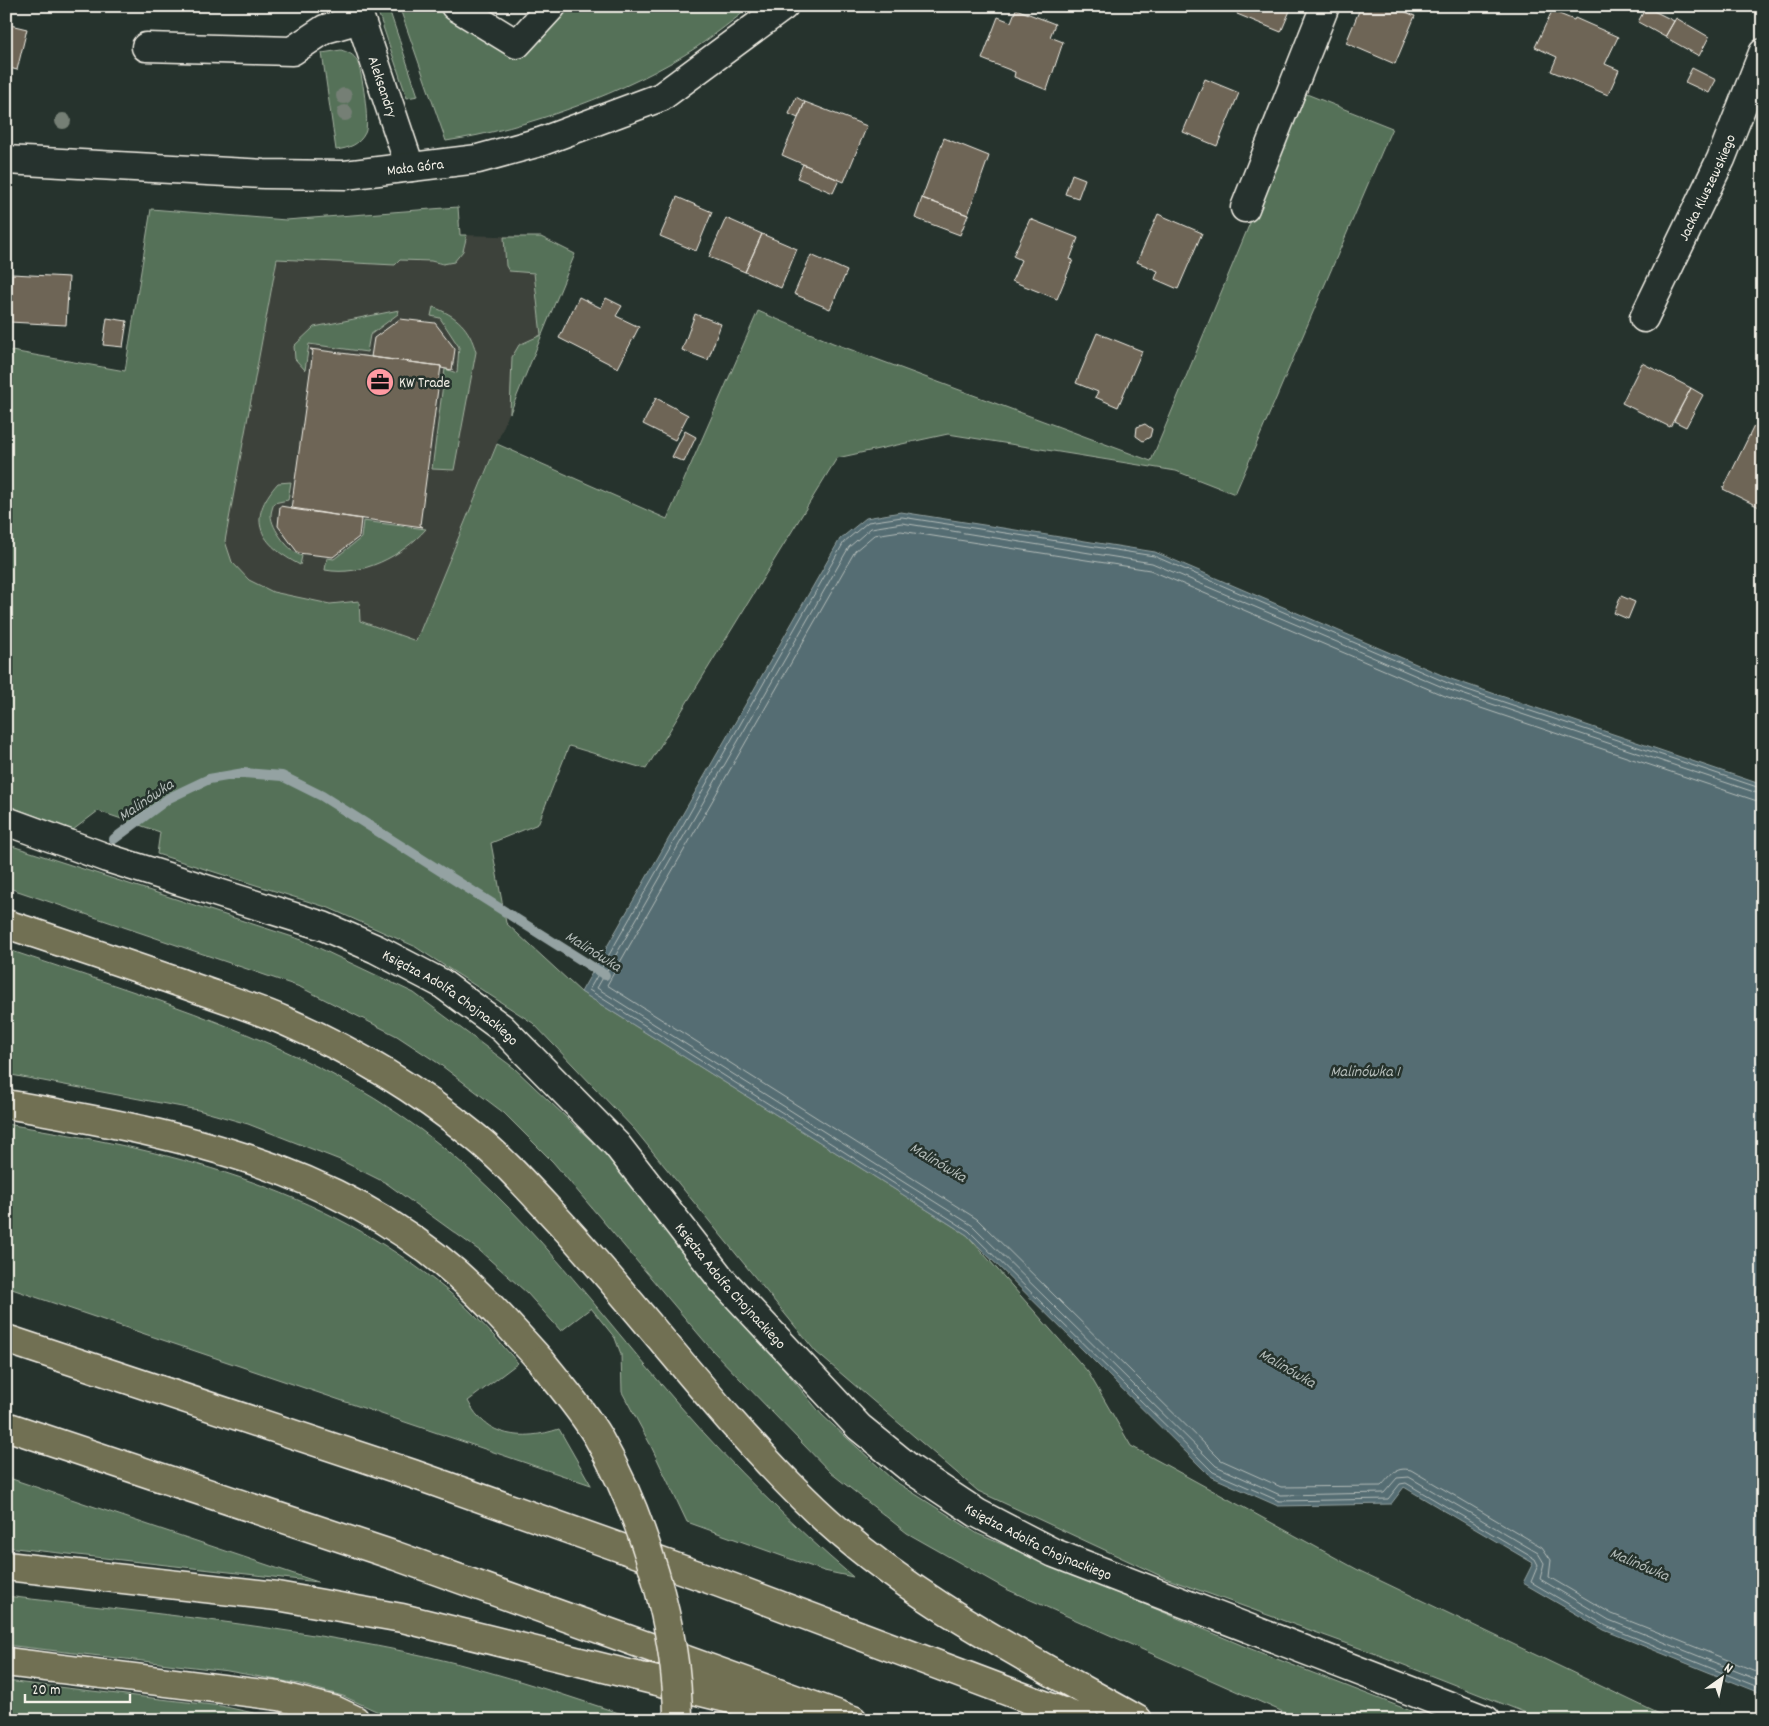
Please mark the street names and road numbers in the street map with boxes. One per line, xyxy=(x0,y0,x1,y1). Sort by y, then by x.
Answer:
street label: Aleksandry xyxy=(361,54,402,122)
street label: Jacka Kluszewskiego xyxy=(1674,131,1743,245)
street label: Mała Góra xyxy=(386,154,446,183)
street label: Księdza Adolfa Chojnackiego xyxy=(378,945,523,1052)
street label: Księdza Adolfa Chojnackiego xyxy=(668,1219,790,1355)
street label: Księdza Adolfa Chojnackiego xyxy=(959,1499,1115,1587)

